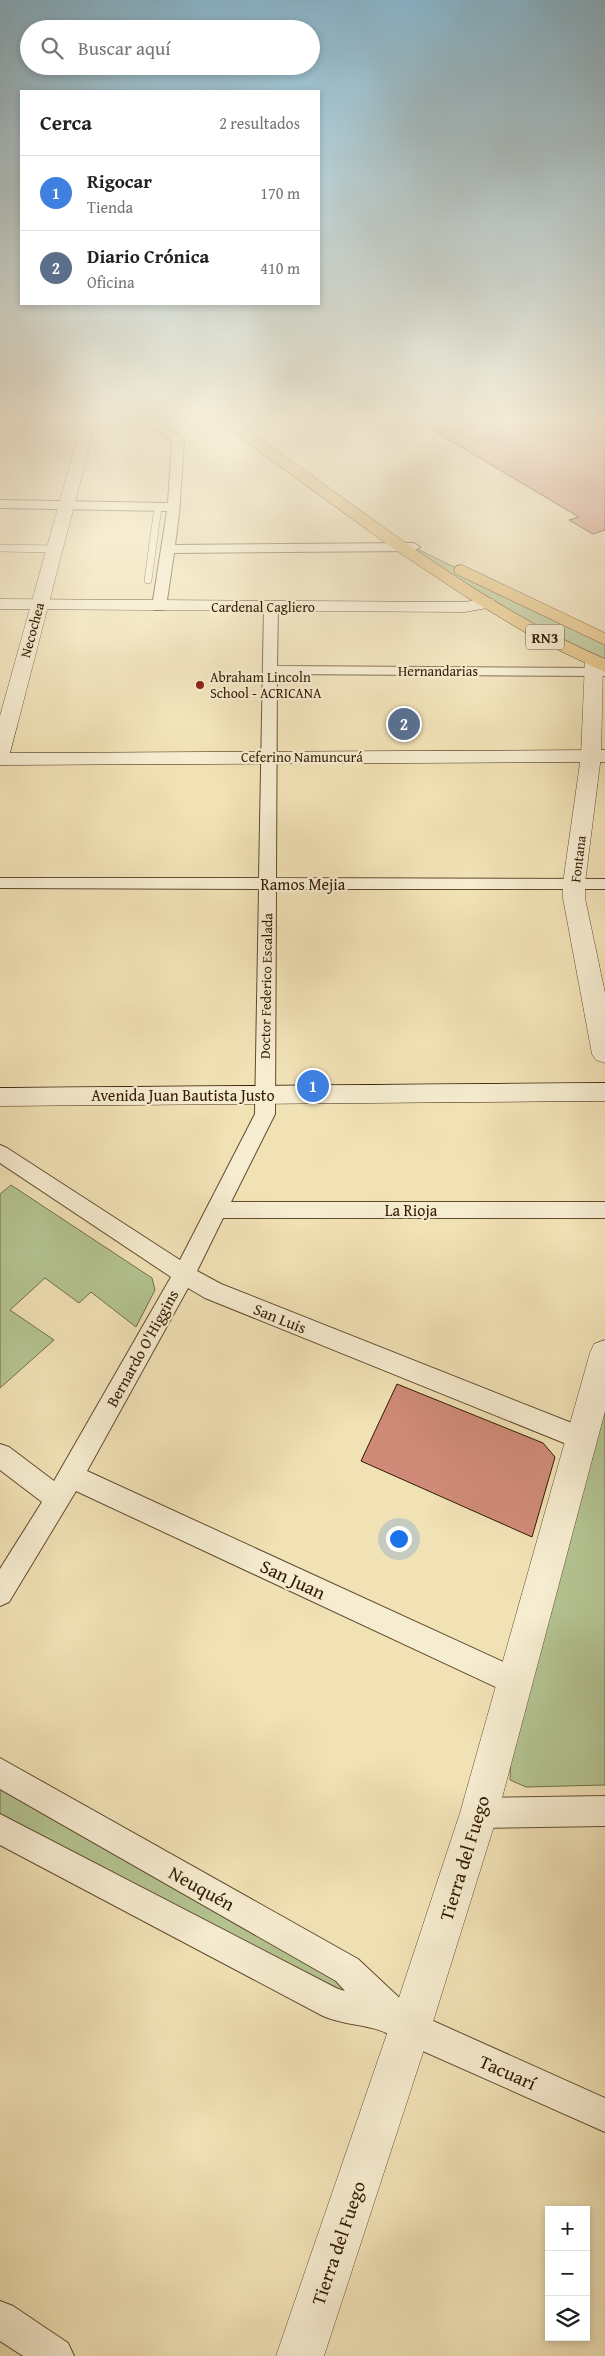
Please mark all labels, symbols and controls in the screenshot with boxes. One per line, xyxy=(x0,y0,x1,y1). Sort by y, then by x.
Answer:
search box xyxy=(20,20,320,75)
icon: search xyxy=(38,34,66,62)
text: Buscar aquí xyxy=(78,34,171,62)
text: Cerca xyxy=(40,107,92,138)
text: 2 resultados xyxy=(219,111,300,135)
text: Rigocar xyxy=(87,167,152,195)
text: 1 xyxy=(52,181,60,205)
text: 170 m xyxy=(260,181,300,205)
text: Tienda xyxy=(87,195,133,219)
text: Diario Crónica xyxy=(87,242,209,270)
text: 2 xyxy=(52,256,60,280)
text: 410 m xyxy=(260,256,300,280)
text: Oficina xyxy=(87,270,134,294)
street label: Cardenal Cagliero xyxy=(211,597,315,617)
street label: Necochea xyxy=(15,600,49,660)
road number: RN3 xyxy=(526,624,564,650)
street label: Hernandarias xyxy=(398,661,478,681)
place label: Abraham Lincoln School - ACRICANA xyxy=(210,667,322,703)
marker: Abraham Lincoln School - ACRICANA xyxy=(194,679,206,691)
pin: 2 xyxy=(388,705,420,743)
street label: Ceferino Namuncurá xyxy=(241,747,363,767)
street label: Fontana xyxy=(565,834,591,884)
street label: Ramos Mejia xyxy=(261,872,346,896)
street label: Doctor Federico Escalada xyxy=(255,912,277,1059)
pin: 1 xyxy=(297,1067,329,1105)
street label: Avenida Juan Bautista Justo xyxy=(91,1083,275,1107)
street label: La Rioja xyxy=(385,1198,438,1222)
street label: Bernardo O'Higgins xyxy=(100,1285,184,1411)
street label: San Luis xyxy=(250,1297,310,1339)
your location xyxy=(386,1526,412,1552)
street label: San Juan xyxy=(256,1552,330,1606)
street label: Tierra del Fuego xyxy=(432,1792,496,1924)
street label: Neuquén xyxy=(164,1858,240,1918)
street label: Tacuarí xyxy=(475,2047,542,2097)
street label: Tierra del Fuego xyxy=(304,2177,372,2309)
map controls xyxy=(545,2206,590,2341)
button: + xyxy=(545,2206,590,2251)
button: − xyxy=(545,2251,590,2296)
button: layers xyxy=(545,2296,590,2341)

